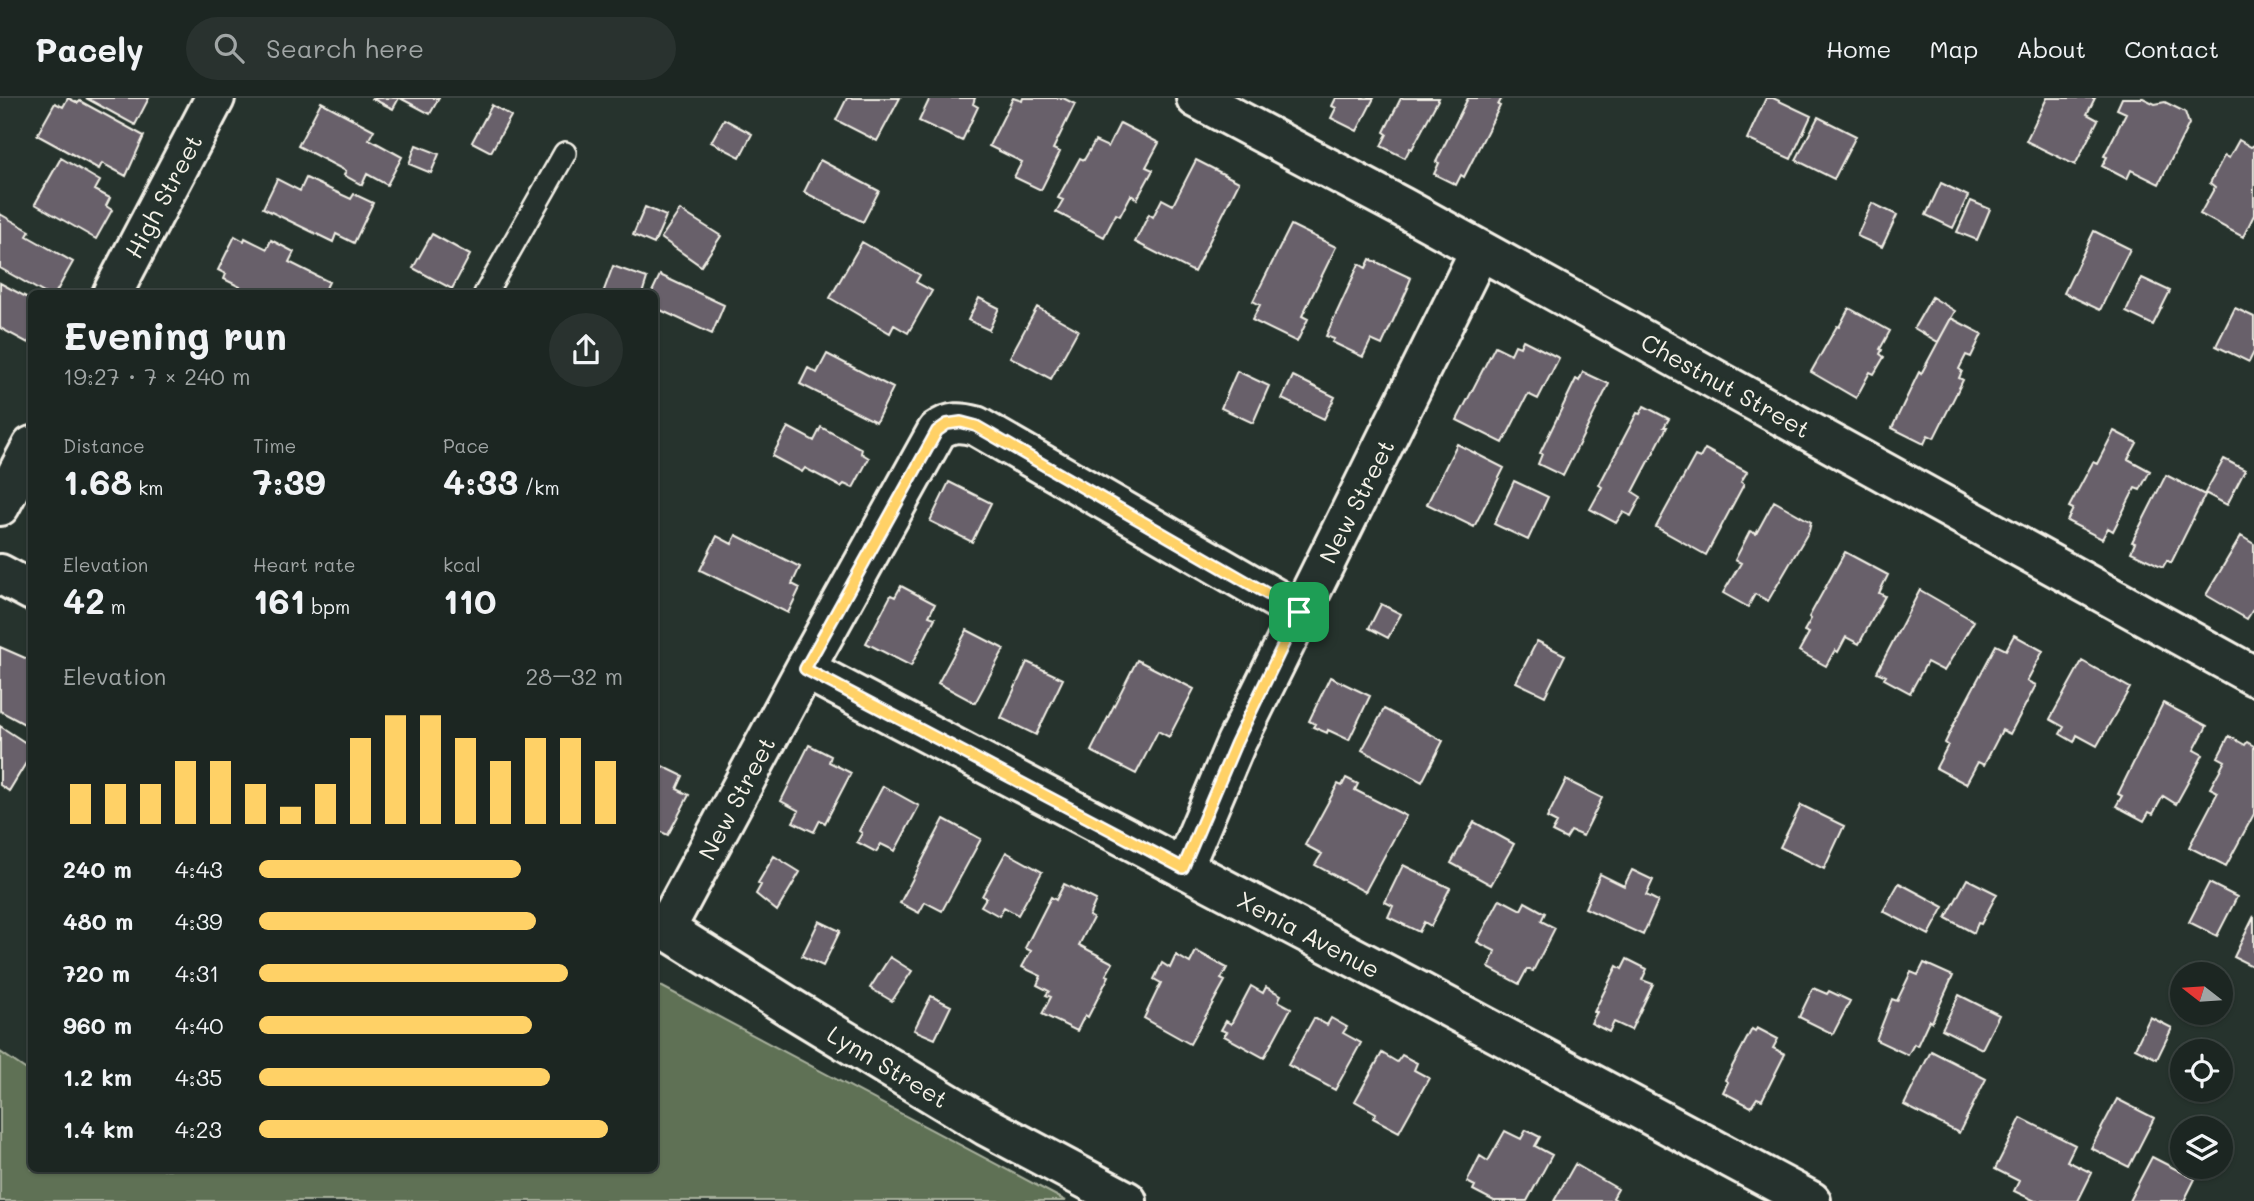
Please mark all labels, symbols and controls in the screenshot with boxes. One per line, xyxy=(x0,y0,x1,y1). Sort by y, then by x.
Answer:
search box xyxy=(186,17,676,80)
text: Pacely xyxy=(35,27,144,70)
icon: search xyxy=(210,29,248,67)
text: Search here xyxy=(266,31,424,65)
text: Home xyxy=(1826,33,1891,64)
text: Map xyxy=(1929,33,1978,64)
text: About xyxy=(2016,33,2086,64)
text: Contact xyxy=(2124,33,2219,64)
street label: High Street xyxy=(117,129,209,263)
text: Evening run xyxy=(63,310,287,360)
button: share xyxy=(549,313,623,387)
street label: Chestnut Street xyxy=(1636,326,1816,444)
text: 19:27 · 7 × 240 m xyxy=(63,361,250,391)
text: Distance xyxy=(63,433,145,458)
text: Time xyxy=(253,433,296,458)
text: Pace xyxy=(443,433,489,458)
street label: New Street xyxy=(1311,434,1401,568)
text: 1.68 xyxy=(63,458,132,504)
text: 7:39 xyxy=(253,458,326,504)
text: 4:33 xyxy=(443,458,518,504)
text: km xyxy=(132,475,163,500)
text: /km xyxy=(518,475,560,500)
text: Elevation xyxy=(63,552,148,577)
text: Heart rate xyxy=(253,552,356,577)
text: kcal xyxy=(443,552,481,577)
text: 42 xyxy=(63,577,105,623)
text: 161 xyxy=(253,577,305,623)
text: 110 xyxy=(443,577,497,623)
pin xyxy=(1269,582,1329,642)
icon: arrive xyxy=(1280,593,1318,631)
text: m xyxy=(105,594,126,619)
text: bpm xyxy=(305,594,350,619)
text: Elevation xyxy=(63,661,166,691)
text: 28–32 m xyxy=(525,661,623,691)
street label: New Street xyxy=(691,731,781,865)
text: 240 m xyxy=(63,854,132,884)
text: 4:43 xyxy=(175,854,223,884)
street label: Xenia Avenue xyxy=(1232,883,1386,985)
text: 480 m xyxy=(63,906,133,936)
text: 4:39 xyxy=(175,906,223,936)
text: 720 m xyxy=(63,958,130,988)
text: 4:31 xyxy=(175,958,219,988)
north arrow xyxy=(2170,962,2233,1026)
map controls xyxy=(2170,962,2233,1179)
text: 960 m xyxy=(63,1010,132,1040)
text: 4:40 xyxy=(175,1010,223,1040)
street label: Lynn Street xyxy=(822,1018,954,1114)
button: locate xyxy=(2170,1039,2233,1102)
text: 1.2 km xyxy=(63,1062,132,1092)
text: 4:35 xyxy=(175,1062,223,1092)
text: 1.4 km xyxy=(63,1114,134,1144)
text: 4:23 xyxy=(175,1114,222,1144)
button: layers xyxy=(2170,1116,2233,1179)

